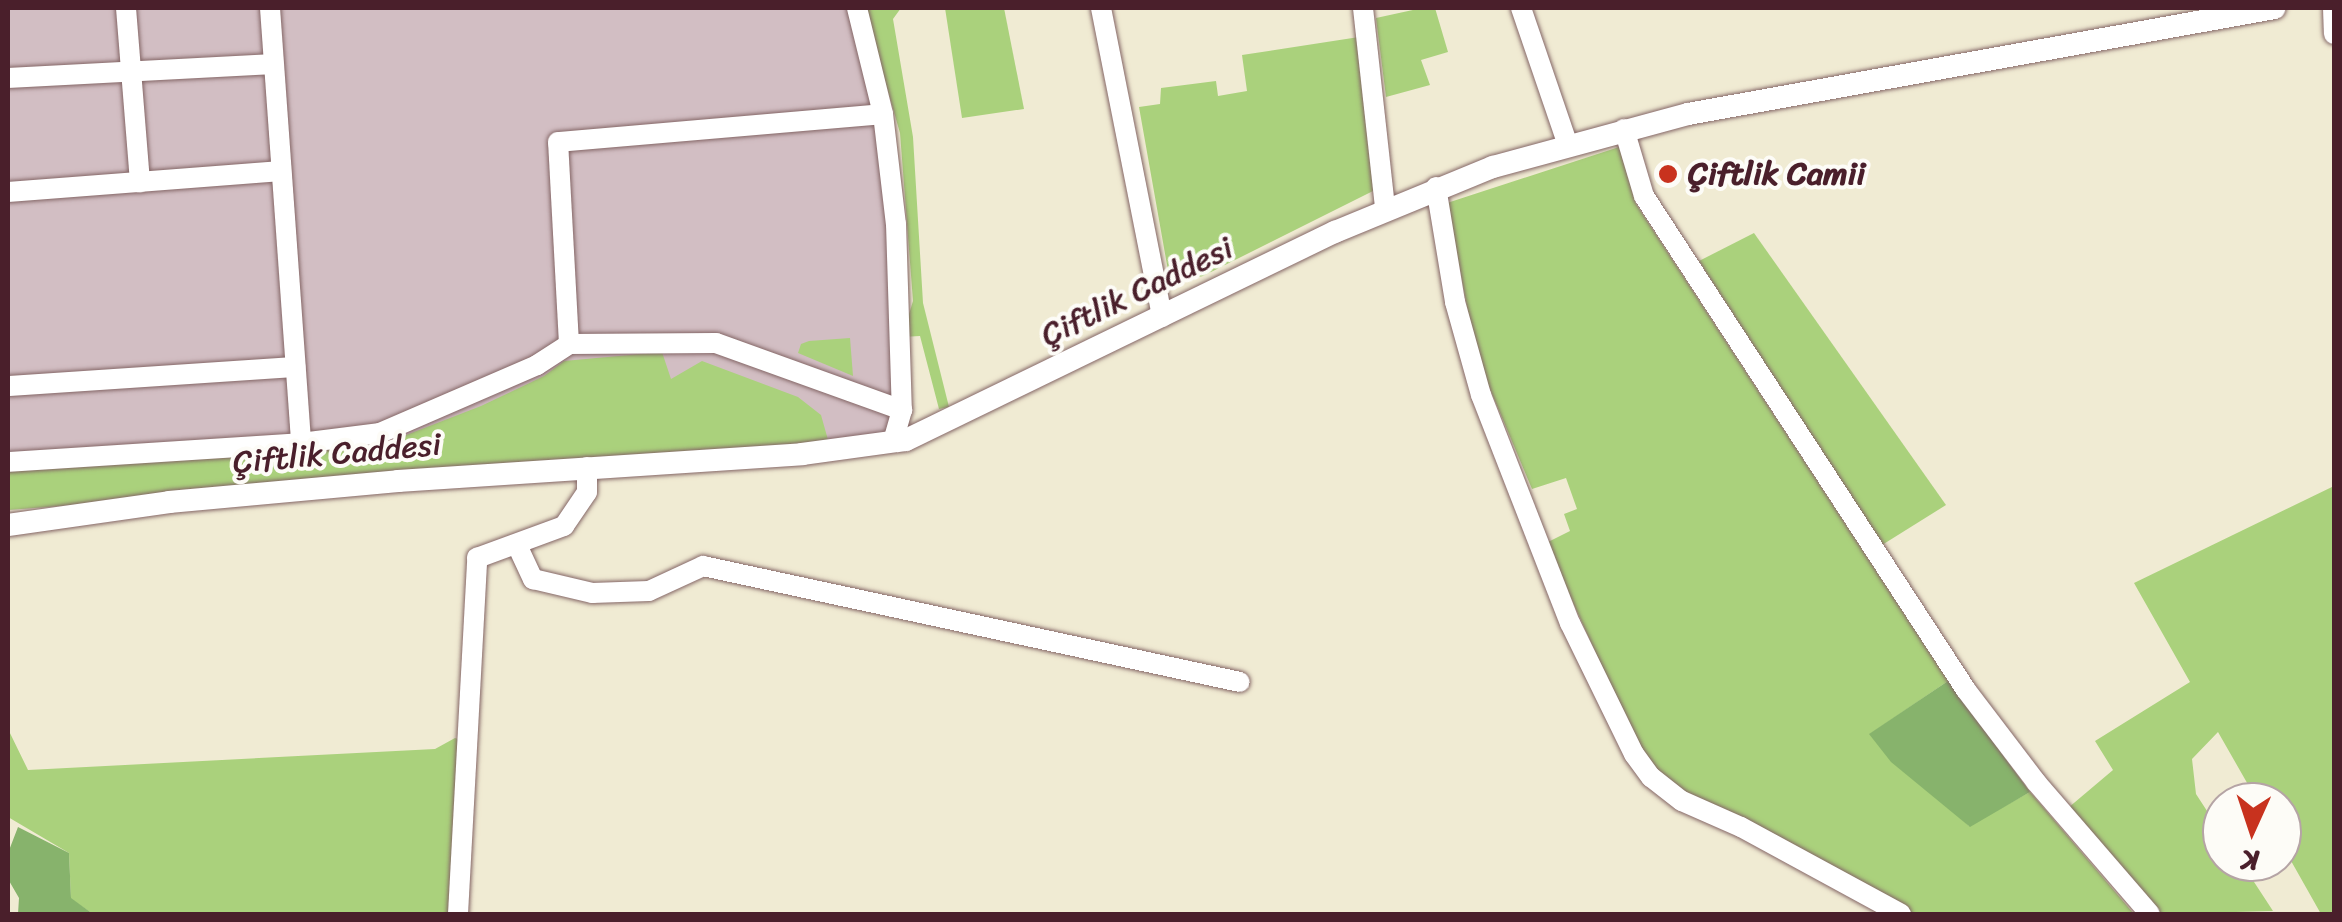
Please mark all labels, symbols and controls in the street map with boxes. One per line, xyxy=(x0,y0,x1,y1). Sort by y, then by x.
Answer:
place label: Çiftlik Camii xyxy=(1688,155,1865,193)
marker: Çiftlik Camii xyxy=(1657,163,1679,185)
street label: Çiftlik Caddesi xyxy=(1035,229,1239,355)
street label: Çiftlik Caddesi xyxy=(232,426,442,482)
north arrow xyxy=(2202,782,2302,882)
text: K xyxy=(2241,836,2260,885)

